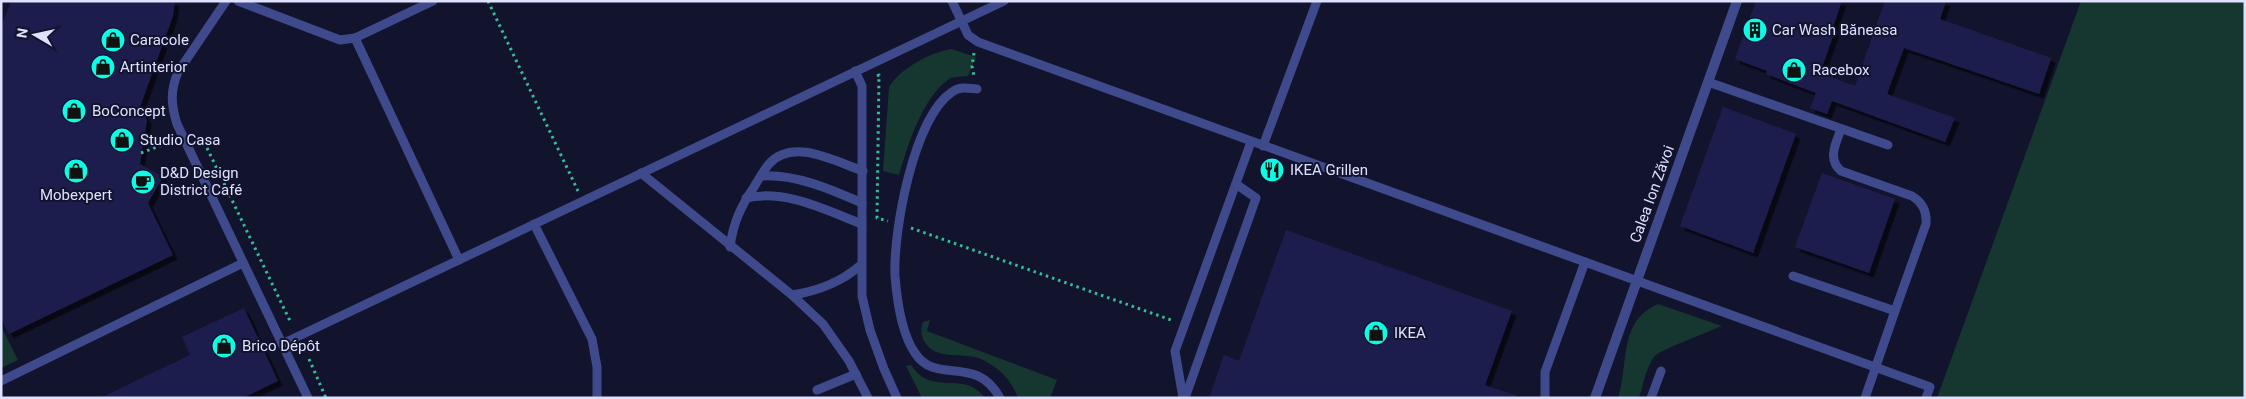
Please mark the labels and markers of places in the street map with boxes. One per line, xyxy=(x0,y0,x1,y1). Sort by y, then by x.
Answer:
building icon: Car Wash Băneasa xyxy=(1742,17,1768,43)
place label: Car Wash Băneasa xyxy=(1772,21,1897,39)
shop icon: Caracole xyxy=(100,27,126,53)
place label: Caracole xyxy=(130,31,189,49)
shop icon: Artinterior xyxy=(90,54,116,80)
shop icon: Racebox xyxy=(1781,57,1807,83)
place label: Artinterior xyxy=(120,58,187,76)
place label: Racebox xyxy=(1812,61,1870,79)
shop icon: BoConcept xyxy=(61,98,87,124)
place label: BoConcept xyxy=(92,102,166,120)
shop icon: Studio Casa xyxy=(109,127,135,153)
place label: Studio Casa xyxy=(140,131,220,149)
restaurant icon: IKEA Grillen xyxy=(1259,157,1285,183)
shop icon: Mobexpert xyxy=(63,158,89,184)
place label: IKEA Grillen xyxy=(1290,161,1368,179)
place label: D&D Design District Café xyxy=(160,164,242,199)
cafe icon: D&D Design District Café xyxy=(130,169,156,195)
place label: Mobexpert xyxy=(40,186,112,204)
shop icon: IKEA xyxy=(1363,320,1389,346)
place label: IKEA xyxy=(1394,324,1426,342)
shop icon: Brico Dépôt xyxy=(211,333,237,359)
place label: Brico Dépôt xyxy=(242,337,320,355)

